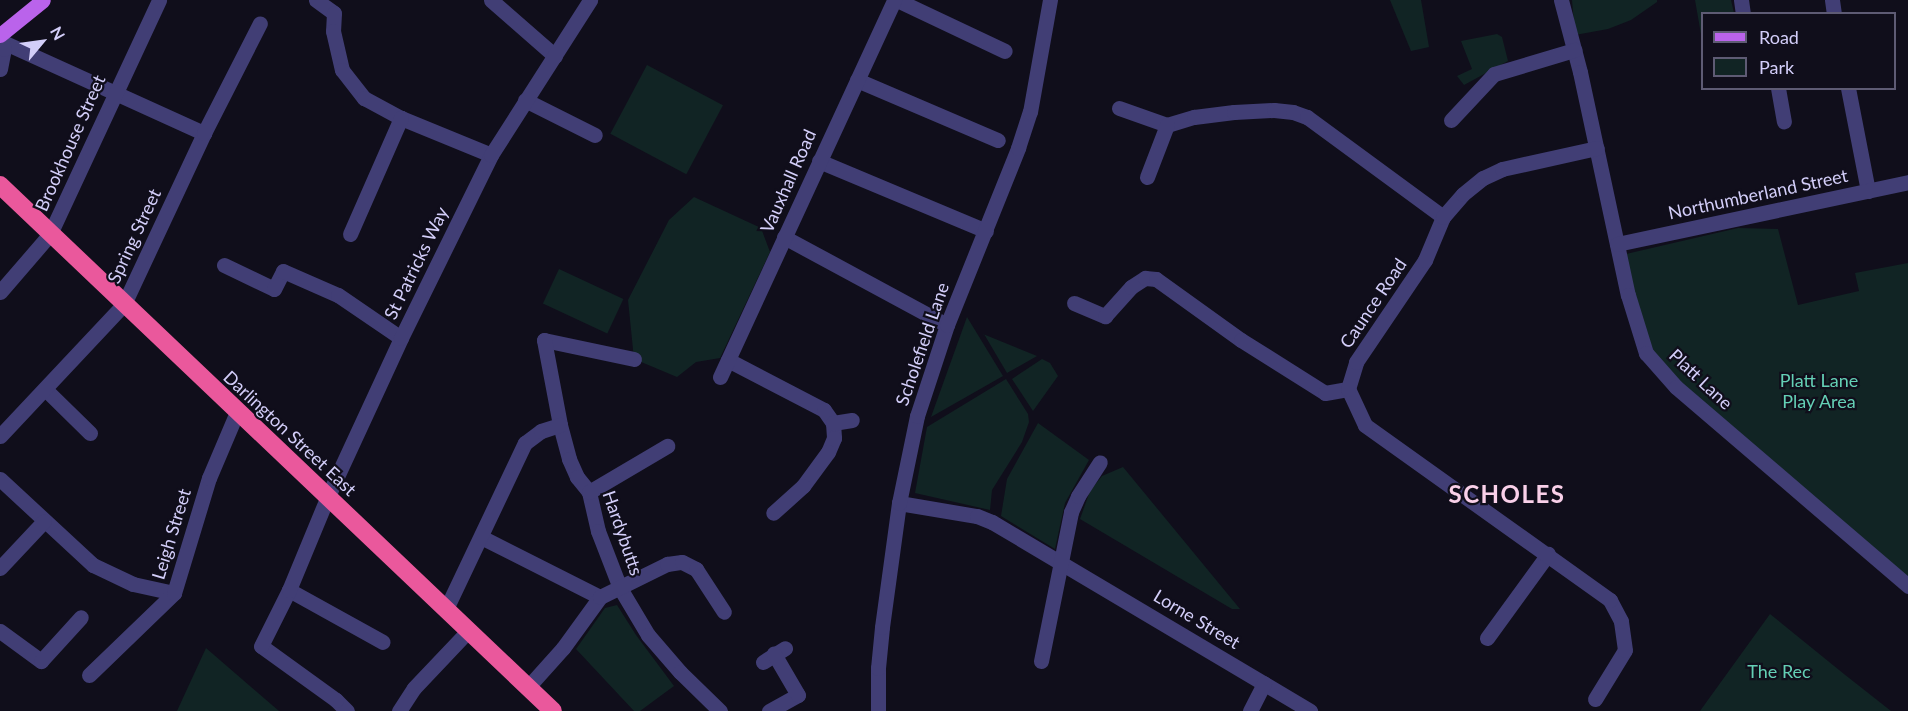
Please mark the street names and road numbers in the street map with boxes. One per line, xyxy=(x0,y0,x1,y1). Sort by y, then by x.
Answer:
street label: Brookhouse Street xyxy=(30,72,110,214)
street label: Vauxhall Road xyxy=(756,126,820,236)
street label: Northumberland Street xyxy=(1666,164,1850,224)
street label: Spring Street xyxy=(103,185,165,287)
street label: St Patricks Way xyxy=(379,203,453,323)
street label: Caunce Road xyxy=(1335,254,1411,352)
street label: Scholefield Lane xyxy=(891,280,953,408)
street label: Platt Lane xyxy=(1665,344,1737,414)
street label: Darlington Street East xyxy=(219,366,361,500)
street label: Leigh Street xyxy=(147,486,195,582)
street label: Hardybutts xyxy=(598,488,648,578)
street label: Lorne Street xyxy=(1150,585,1244,653)

